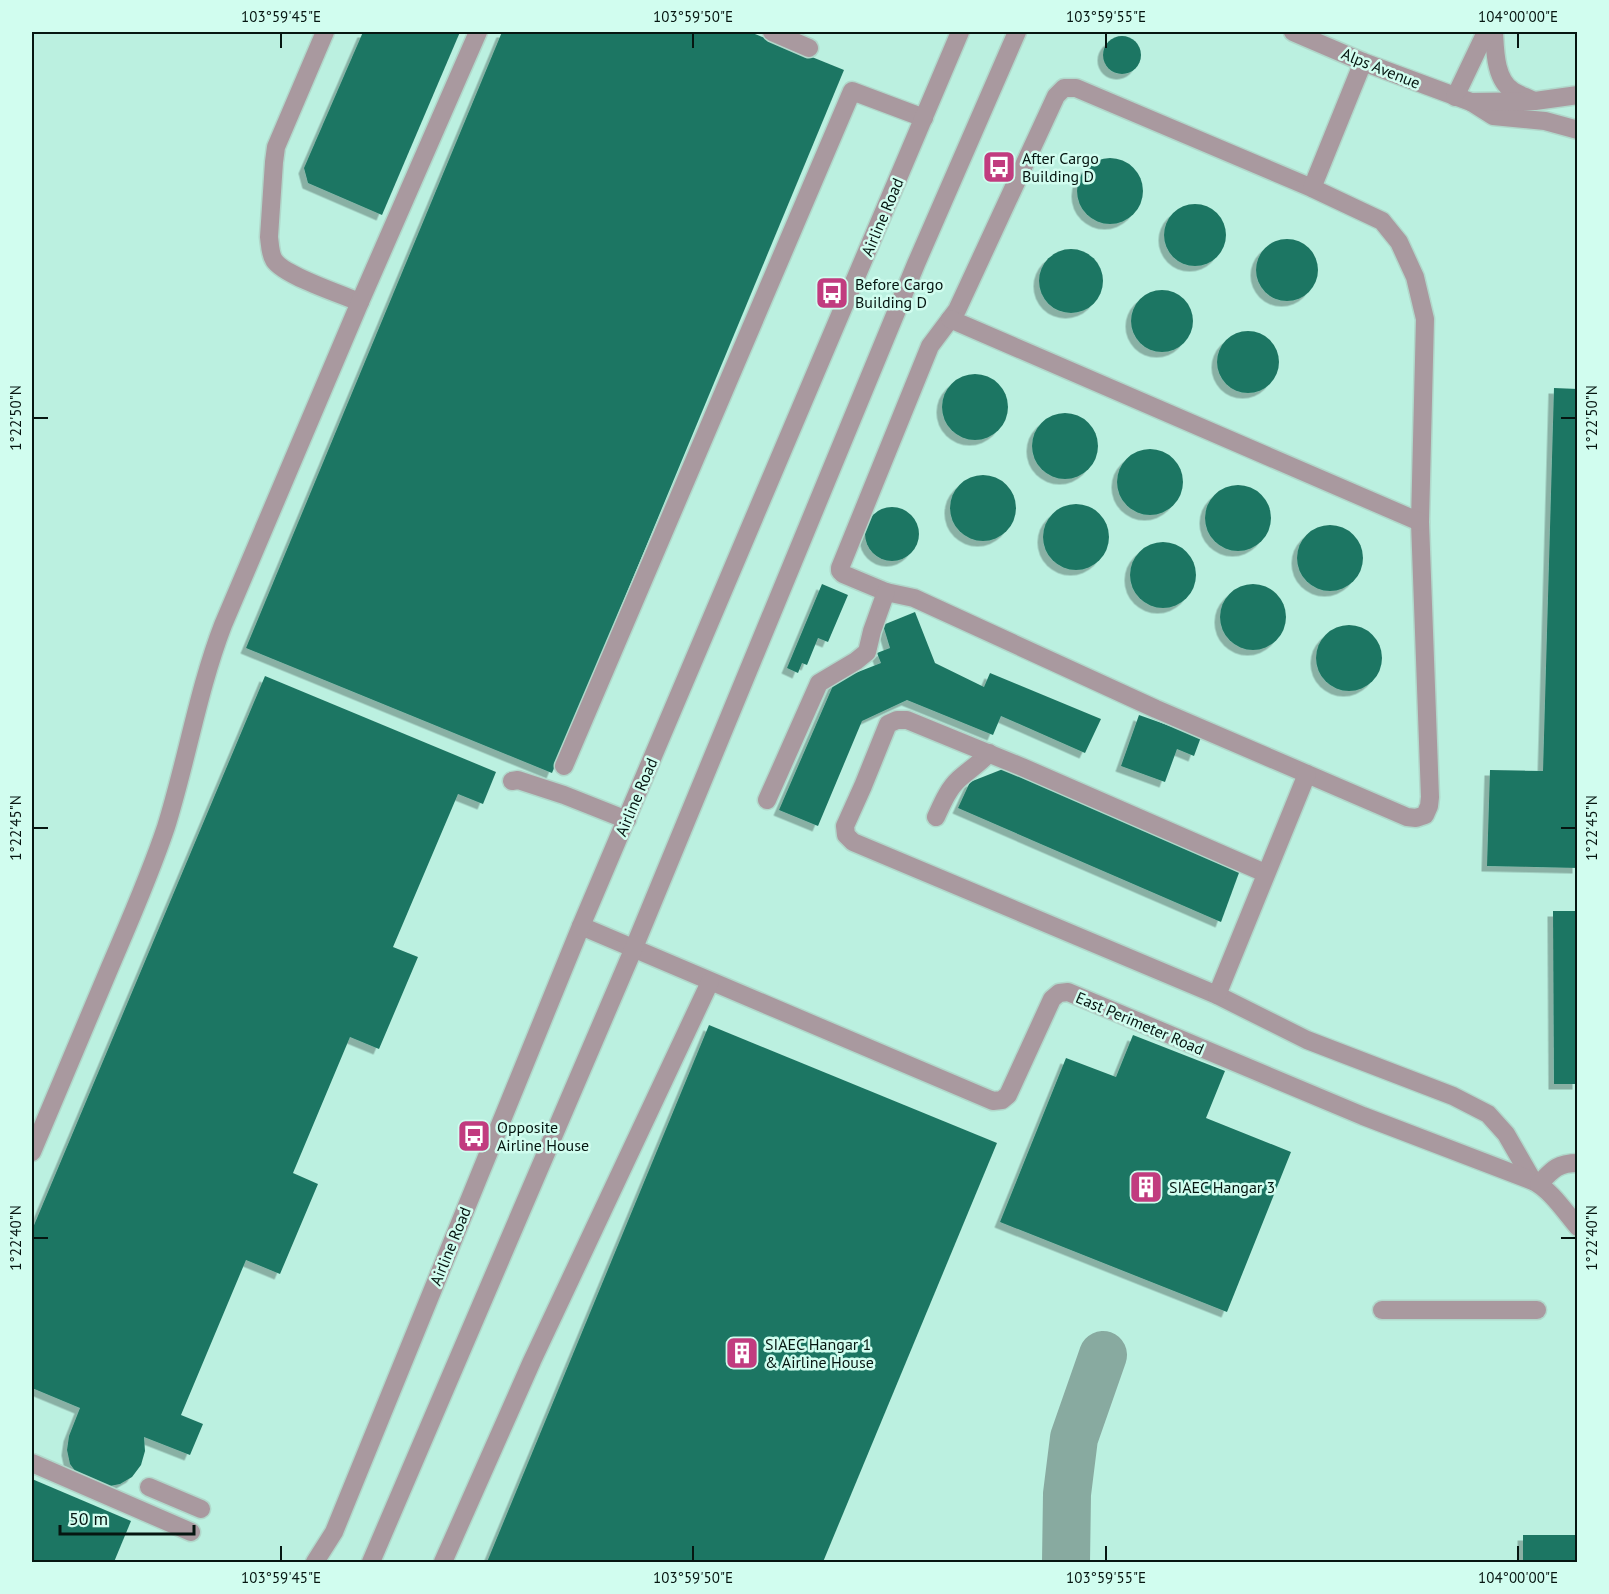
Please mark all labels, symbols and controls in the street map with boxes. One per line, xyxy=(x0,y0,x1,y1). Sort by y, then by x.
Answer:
text: 103°59'45"E xyxy=(241,7,321,26)
text: 103°59'50"E xyxy=(653,7,733,26)
text: 103°59'55"E xyxy=(1066,7,1146,26)
text: 104°00'00"E xyxy=(1478,7,1558,26)
street label: Alps Avenue xyxy=(1339,43,1423,93)
place label: After Cargo Building D xyxy=(1022,148,1099,186)
bus stop icon: After Cargo Building D xyxy=(981,149,1017,185)
street label: Airline Road xyxy=(857,175,907,259)
place label: Before Cargo Building D xyxy=(855,274,943,312)
bus stop icon: Before Cargo Building D xyxy=(814,275,850,311)
text: 1°22'50"N xyxy=(6,385,25,451)
text: 1°22'50"N xyxy=(1582,385,1601,451)
street label: Airline Road xyxy=(611,755,661,839)
text: 1°22'45"N xyxy=(6,795,25,861)
text: 1°22'45"N xyxy=(1582,795,1601,861)
street label: East Perimeter Road xyxy=(1073,987,1207,1059)
place label: Opposite Airline House xyxy=(497,1117,589,1155)
bus stop icon: Opposite Airline House xyxy=(456,1118,492,1154)
building icon: SIAEC Hangar 3 xyxy=(1128,1169,1164,1205)
place label: SIAEC Hangar 3 xyxy=(1169,1177,1275,1197)
street label: Airline Road xyxy=(425,1204,475,1288)
text: 1°22'40"N xyxy=(6,1205,25,1271)
text: 1°22'40"N xyxy=(1582,1205,1601,1271)
place label: SIAEC Hangar 1 & Airline House xyxy=(765,1334,874,1372)
building icon: SIAEC Hangar 1 & Airline House xyxy=(724,1335,760,1371)
scale bar xyxy=(60,1498,194,1536)
text: 50 m xyxy=(69,1507,108,1530)
text: 103°59'45"E xyxy=(241,1568,321,1587)
text: 103°59'50"E xyxy=(653,1568,733,1587)
text: 103°59'55"E xyxy=(1066,1568,1146,1587)
text: 104°00'00"E xyxy=(1478,1568,1558,1587)

